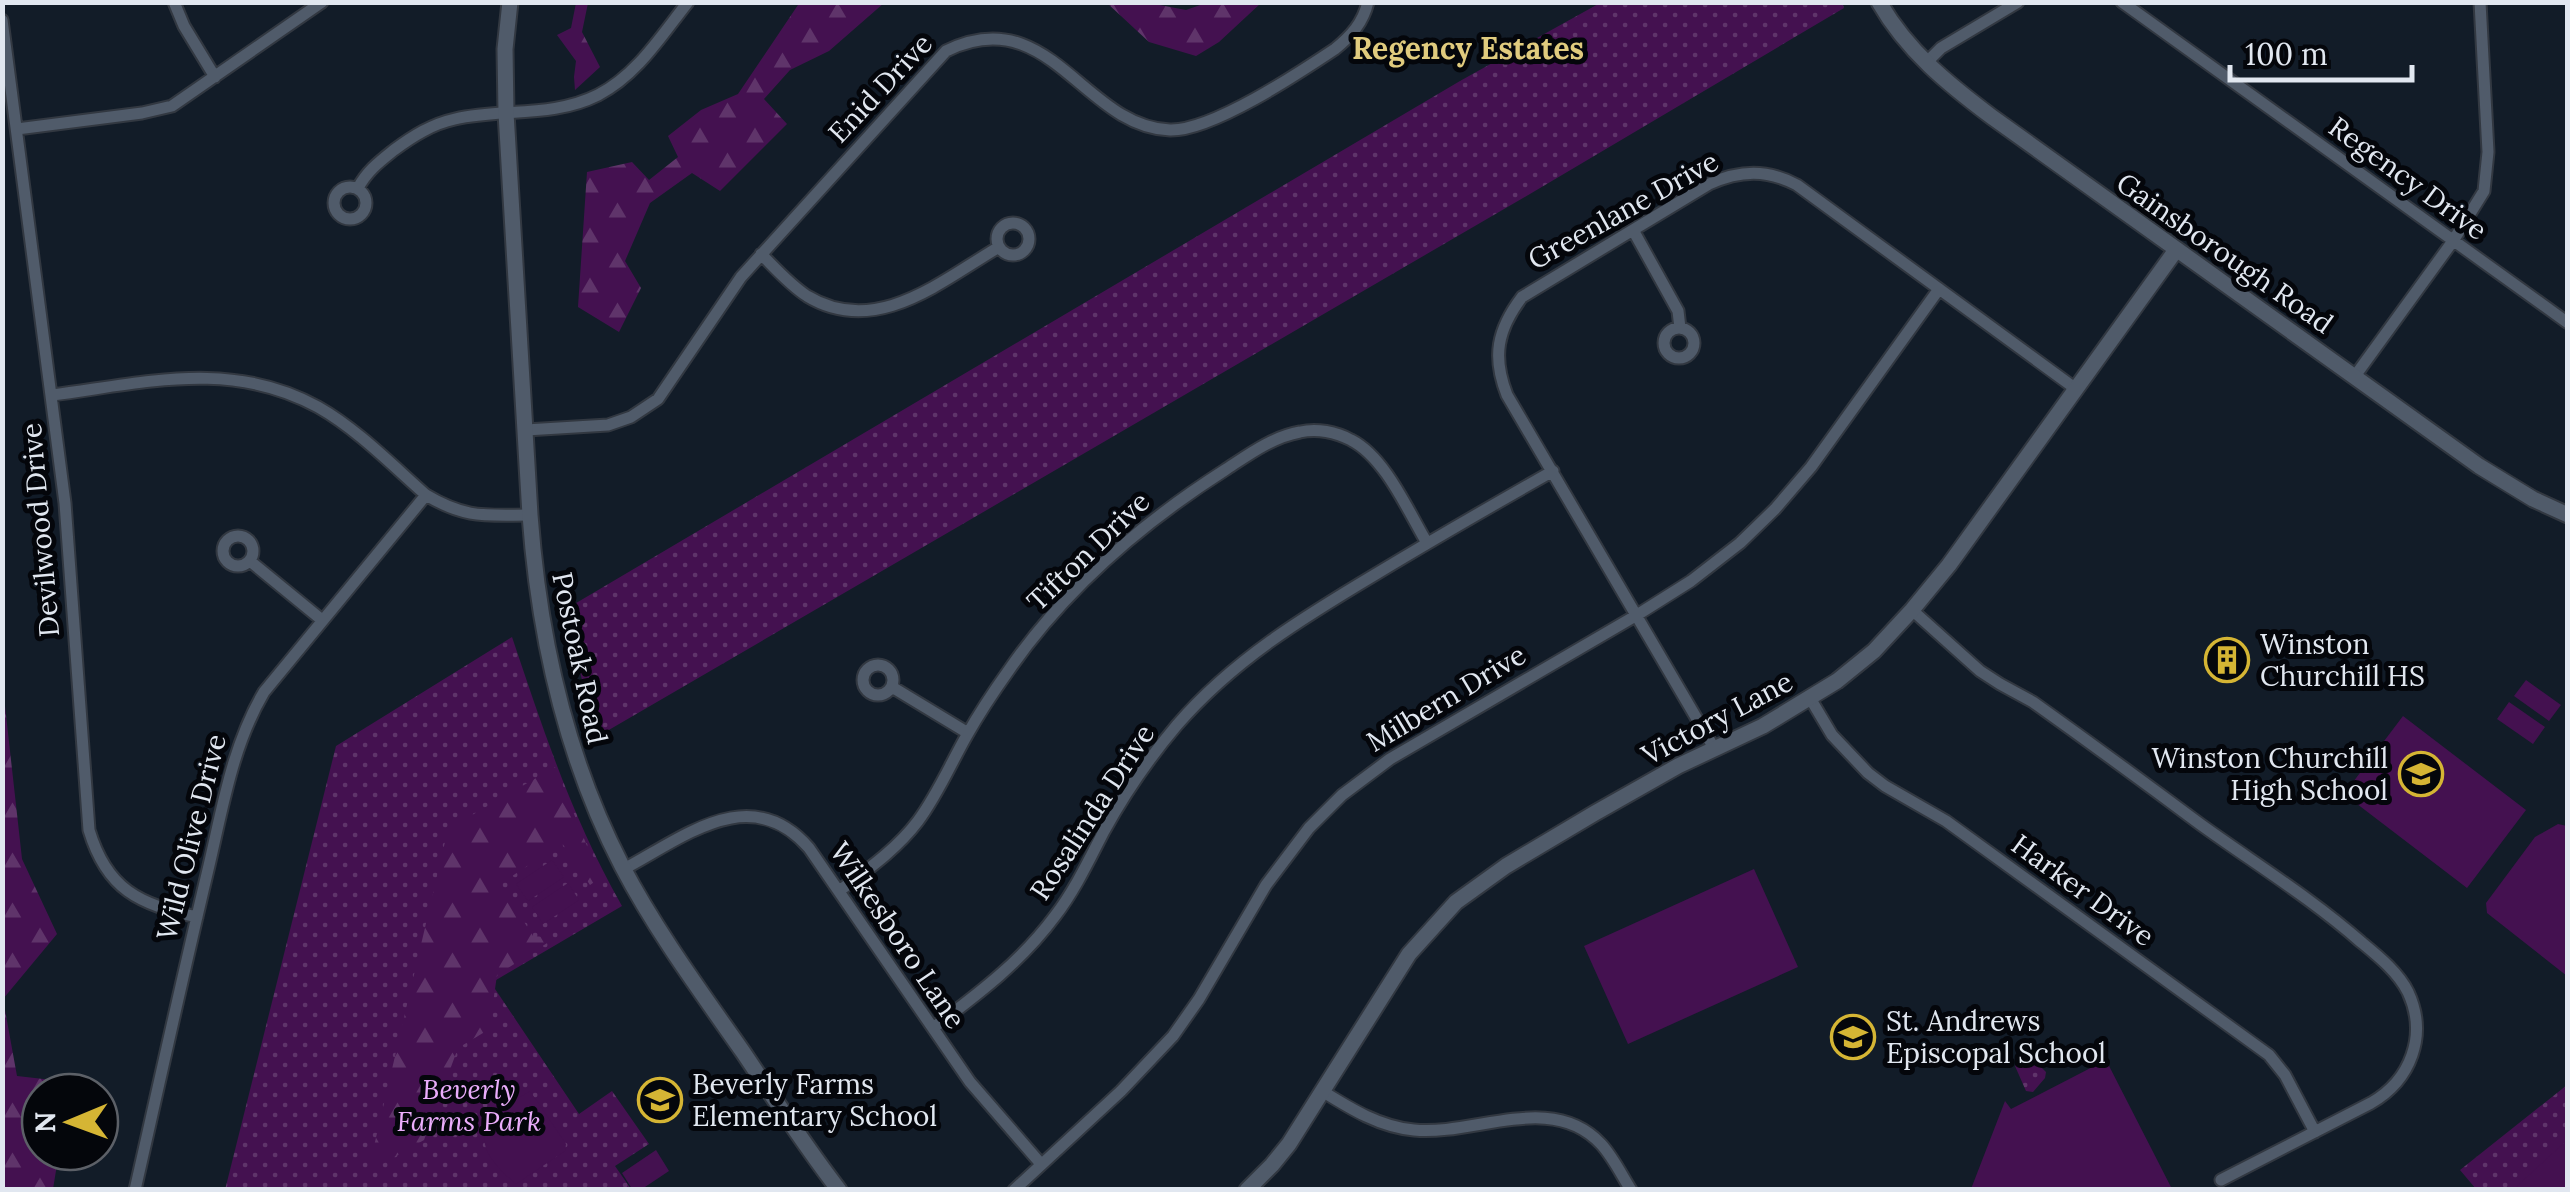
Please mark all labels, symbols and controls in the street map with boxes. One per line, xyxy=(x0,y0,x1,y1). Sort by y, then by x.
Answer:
scale bar xyxy=(2230,20,2412,82)
street label: Enid Drive xyxy=(820,26,940,150)
district label: Regency Estates xyxy=(1352,29,1584,68)
text: 100 m xyxy=(2245,35,2328,73)
street label: Regency Drive xyxy=(2322,108,2494,248)
street label: Greenlane Drive xyxy=(1522,143,1724,277)
street label: Gainsborough Road xyxy=(2110,165,2340,341)
street label: Devilwood Drive xyxy=(13,422,67,638)
street label: Tifton Drive xyxy=(1019,483,1157,619)
street label: Postoak Road xyxy=(544,569,616,747)
place label: Winston Churchill HS xyxy=(2260,626,2425,694)
street label: Milbern Drive xyxy=(1360,636,1532,760)
building icon: Winston Churchill HS xyxy=(2204,637,2250,683)
street label: Victory Lane xyxy=(1634,663,1799,773)
street label: Rosalinda Drive xyxy=(1022,717,1162,907)
street label: Wild Olive Drive xyxy=(148,730,234,944)
place label: Winston Churchill High School xyxy=(2151,740,2388,808)
school or university icon: Winston Churchill High School xyxy=(2398,751,2444,797)
street label: Harker Drive xyxy=(2005,826,2161,954)
street label: Wilkesboro Lane xyxy=(822,835,974,1035)
place label: St. Andrews Episcopal School xyxy=(1886,1003,2106,1071)
school or university icon: St. Andrews Episcopal School xyxy=(1830,1014,1876,1060)
place label: Beverly Farms Elementary School xyxy=(692,1066,937,1134)
park label: Beverly Farms Park xyxy=(397,1071,541,1139)
north arrow xyxy=(20,1072,120,1172)
school or university icon: Beverly Farms Elementary School xyxy=(637,1077,683,1123)
text: N xyxy=(27,1111,63,1134)

